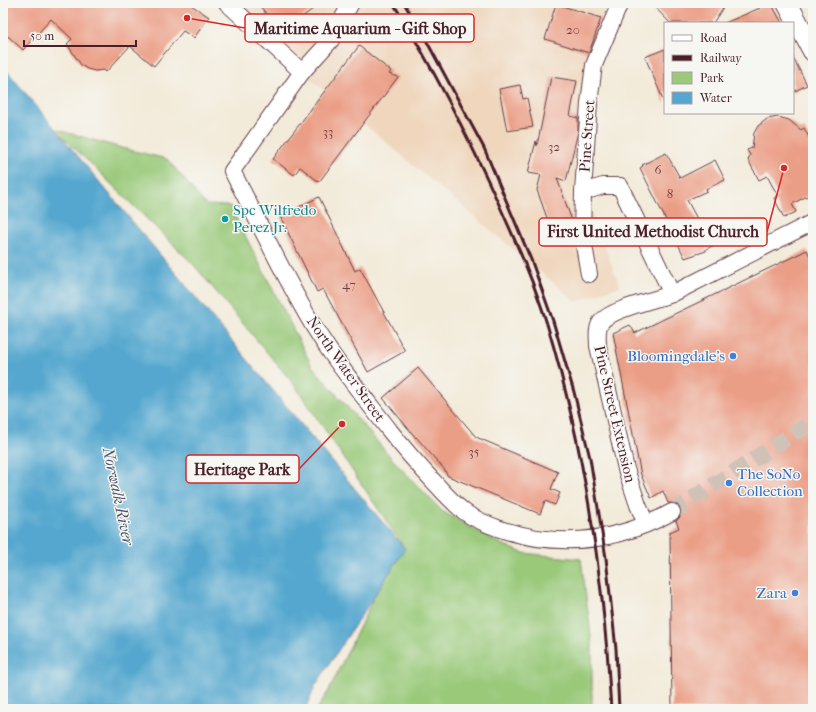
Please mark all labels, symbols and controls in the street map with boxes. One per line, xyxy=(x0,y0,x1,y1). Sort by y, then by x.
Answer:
callout: Maritime Aquarium - Gift Shop xyxy=(245,14,474,42)
text: Maritime Aquarium - Gift Shop xyxy=(253,19,467,39)
scale bar xyxy=(24,22,136,48)
house number: 20 xyxy=(566,22,580,37)
legend xyxy=(664,22,794,114)
text: 50 m xyxy=(30,29,54,43)
text: Road xyxy=(700,31,727,45)
text: Railway xyxy=(700,51,742,65)
text: Park xyxy=(700,71,725,85)
text: Water xyxy=(699,91,733,105)
street label: Pine Street xyxy=(575,99,599,173)
house number: 33 xyxy=(323,124,333,139)
house number: 32 xyxy=(548,139,560,154)
house number: 6 xyxy=(654,162,662,177)
house number: 8 xyxy=(667,186,673,201)
place label: Spc Wilfredo Perez Jr. xyxy=(233,201,317,236)
marker: Spc Wilfredo Perez Jr. xyxy=(220,214,230,224)
callout: First United Methodist Church xyxy=(539,218,767,246)
text: First United Methodist Church xyxy=(546,222,760,241)
house number: 47 xyxy=(342,277,356,292)
street label: North Water Street xyxy=(303,313,389,426)
street label: Pine Street Extension xyxy=(590,344,640,485)
place label: Bloomingdale's xyxy=(627,347,725,365)
marker: Bloomingdale's xyxy=(728,351,738,361)
house number: 35 xyxy=(469,444,480,459)
water label: Norwalk River xyxy=(99,445,138,548)
callout: Heritage Park xyxy=(186,455,299,483)
text: Heritage Park xyxy=(194,460,291,480)
place label: The SoNo Collection xyxy=(737,465,803,500)
marker: The SoNo Collection xyxy=(724,478,734,488)
place label: Zara xyxy=(757,584,788,602)
marker: Zara xyxy=(790,588,800,598)

